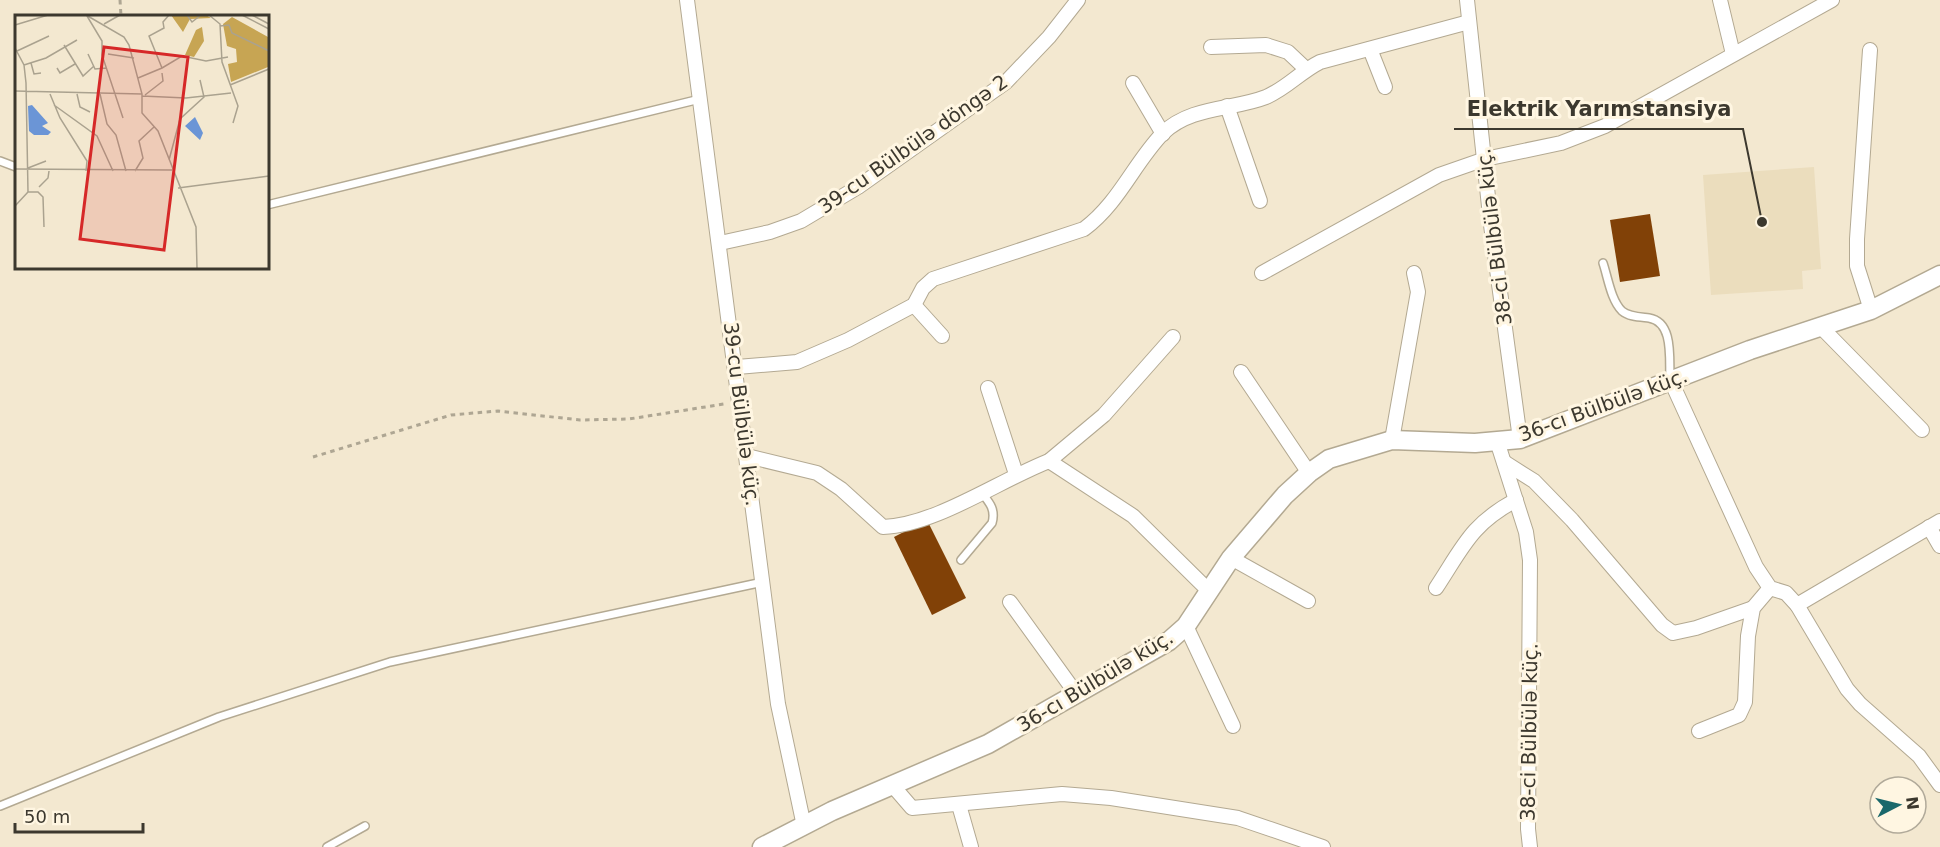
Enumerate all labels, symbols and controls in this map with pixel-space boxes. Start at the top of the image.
inset map [15,15,268,268]
street label: 39-cu Bülbülə döngə 2 [814,69,1012,219]
callout: Elektrik Yarımstansiya [1454,90,1743,129]
text: Elektrik Yarımstansiya [1467,97,1731,121]
street label: 38-ci Bülbülə küç. [1471,147,1517,327]
street label: 39-cu Bülbülə küç. [719,321,765,507]
street label: 36-cı Bülbülə küç. [1515,363,1691,447]
street label: 36-cı Bülbülə küç. [1012,625,1178,737]
street label: 38-ci Bülbülə küç. [1515,643,1543,821]
north arrow [1868,775,1928,835]
text: N [1902,795,1923,811]
scale bar [15,796,142,834]
text: 50 m [24,806,70,827]

